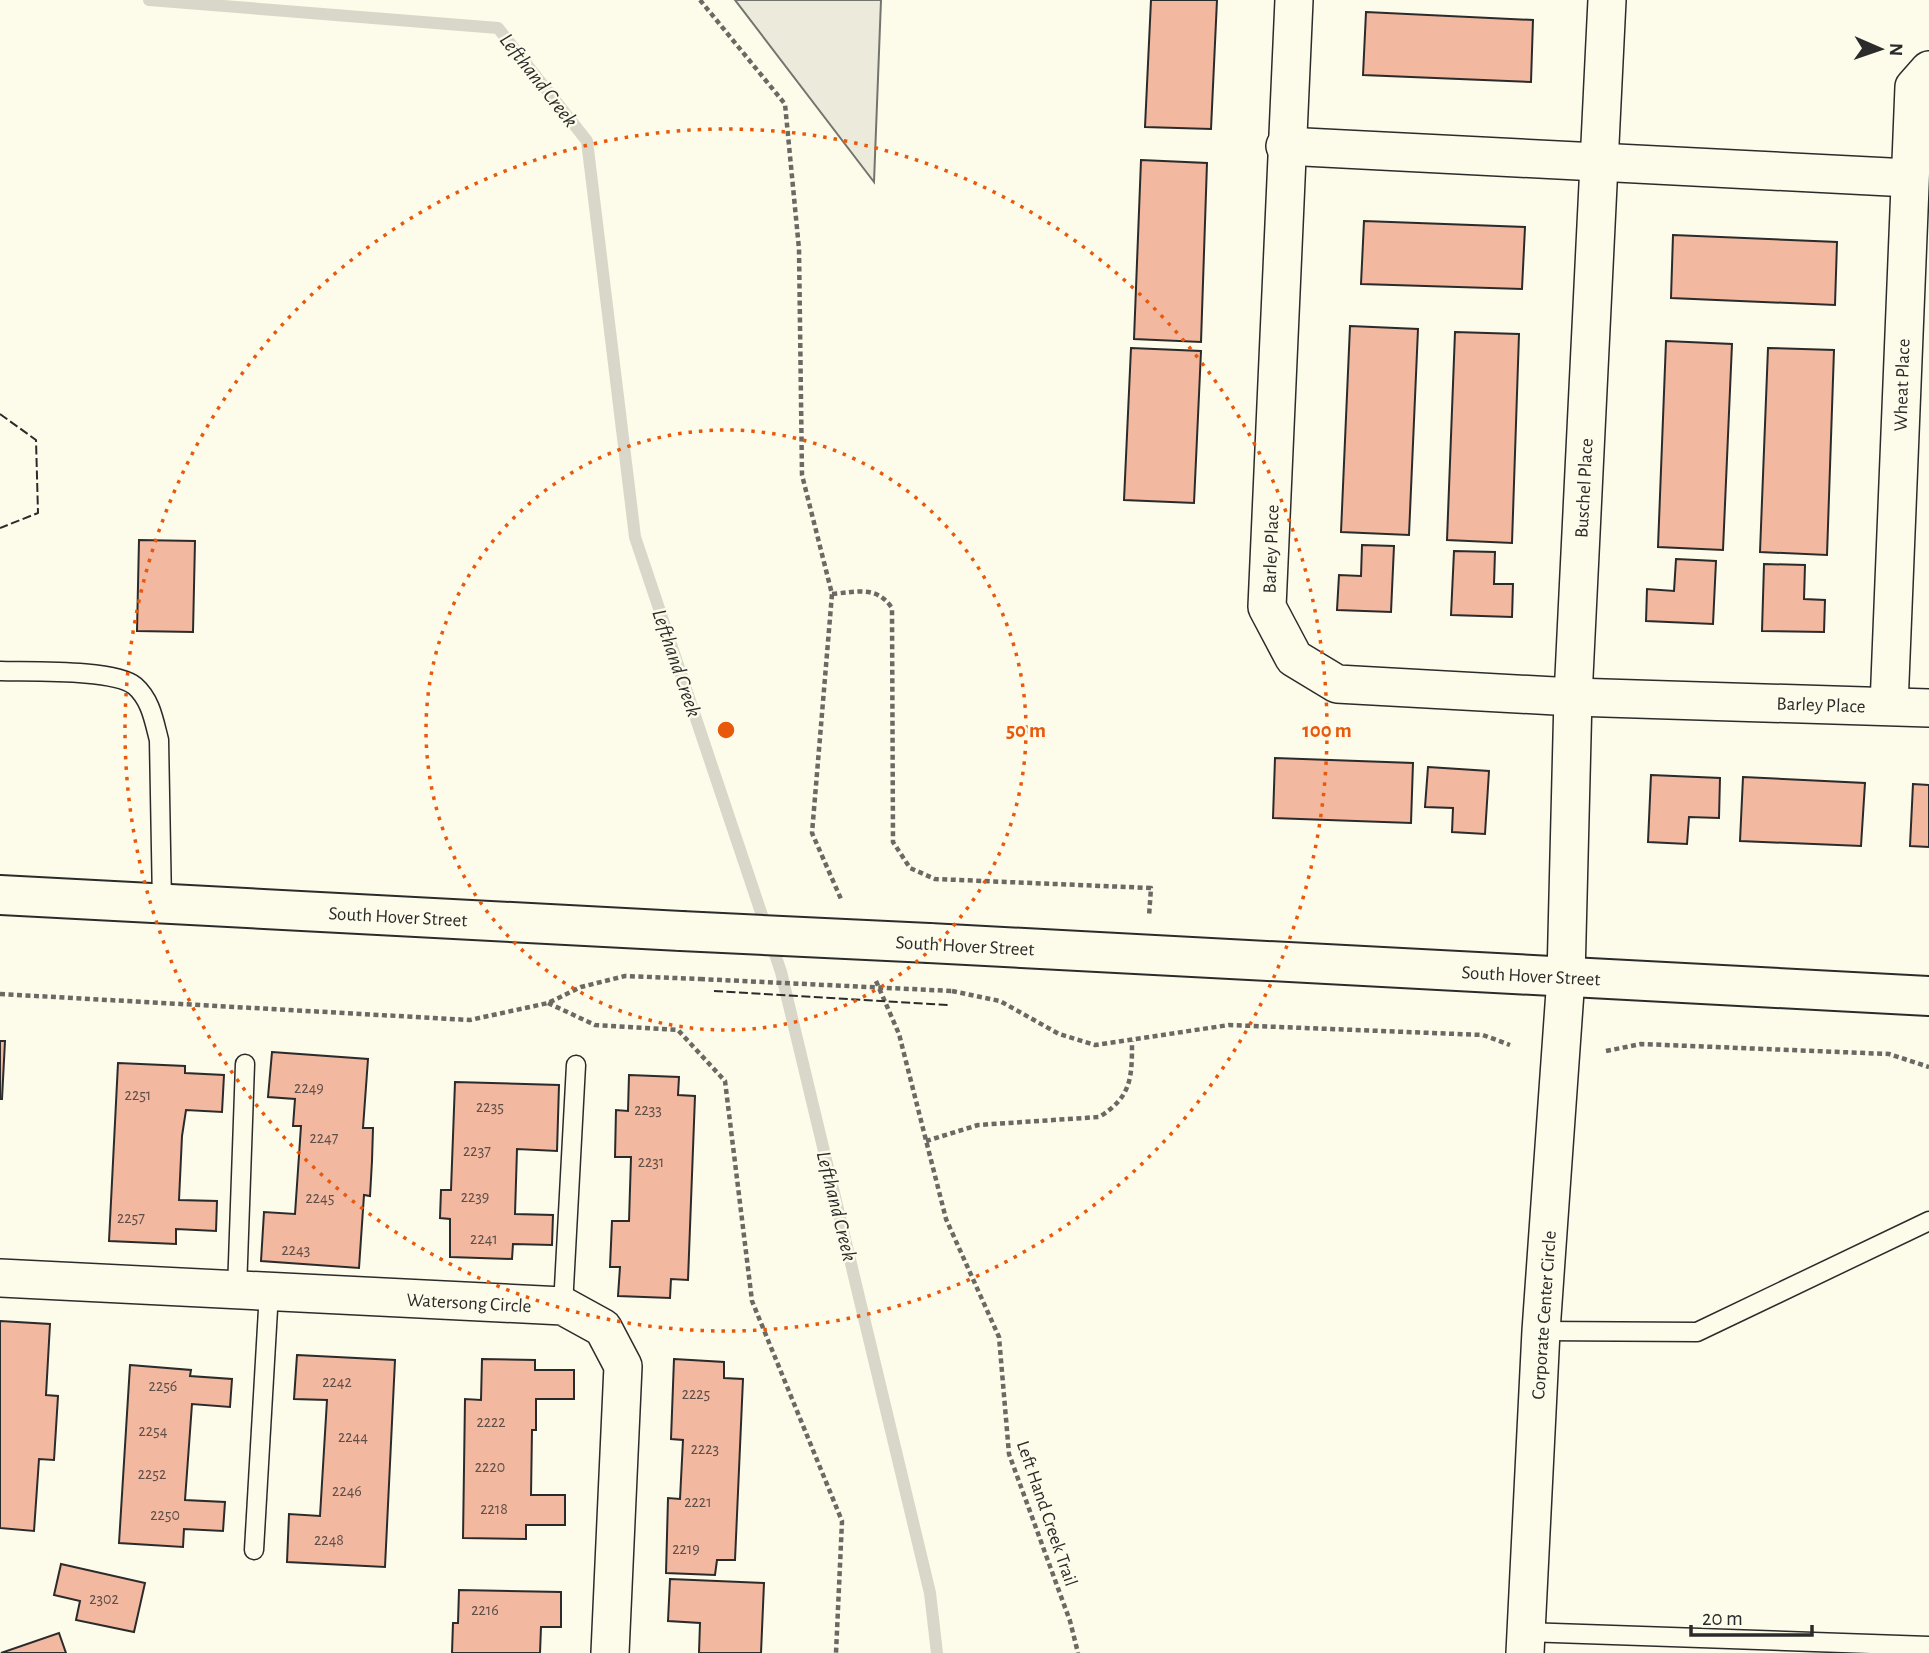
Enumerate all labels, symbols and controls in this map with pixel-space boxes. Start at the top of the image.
north arrow [1845,14,1915,84]
water label: Lefthand Creek [496,29,582,131]
text: N [1886,43,1905,56]
street label: Wheat Place [1891,338,1914,432]
street label: Buschel Place [1572,438,1597,539]
street label: Barley Place [1260,504,1283,594]
water label: Lefthand Creek [648,607,705,720]
street label: Barley Place [1776,694,1866,717]
centre of rings [714,718,738,742]
text: 50 m [1006,720,1046,741]
text: 100 m [1302,720,1352,741]
street label: South Hover Street [328,904,468,931]
street label: South Hover Street [895,933,1035,960]
street label: South Hover Street [1461,963,1601,990]
house number: 2249 [294,1080,324,1096]
house number: 2251 [125,1087,151,1103]
house number: 2235 [476,1099,504,1115]
house number: 2233 [634,1102,662,1118]
house number: 2247 [310,1130,339,1146]
house number: 2237 [463,1143,491,1159]
water label: Lefthand Creek [813,1149,860,1264]
house number: 2231 [638,1154,664,1170]
house number: 2239 [461,1189,489,1205]
house number: 2245 [306,1190,334,1206]
house number: 2257 [117,1210,145,1226]
street label: Corporate Center Circle [1529,1230,1560,1400]
house number: 2241 [470,1231,498,1247]
house number: 2243 [282,1242,310,1258]
street label: Watersong Circle [406,1291,532,1316]
house number: 2242 [322,1374,352,1390]
house number: 2256 [149,1378,177,1394]
house number: 2225 [682,1386,710,1402]
house number: 2222 [476,1414,506,1430]
house number: 2254 [139,1423,168,1439]
house number: 2244 [338,1429,368,1445]
street label: Left Hand Creek Trail [1013,1438,1080,1589]
house number: 2223 [691,1441,719,1457]
house number: 2220 [475,1459,505,1475]
house number: 2252 [138,1466,166,1482]
house number: 2246 [332,1483,362,1499]
house number: 2221 [684,1494,712,1510]
house number: 2218 [480,1501,508,1517]
house number: 2250 [150,1507,180,1523]
house number: 2248 [314,1532,344,1548]
house number: 2219 [672,1541,700,1557]
house number: 2302 [89,1591,119,1607]
scale bar [1691,1594,1812,1638]
house number: 2216 [471,1602,499,1618]
text: 20 m [1702,1608,1743,1629]

